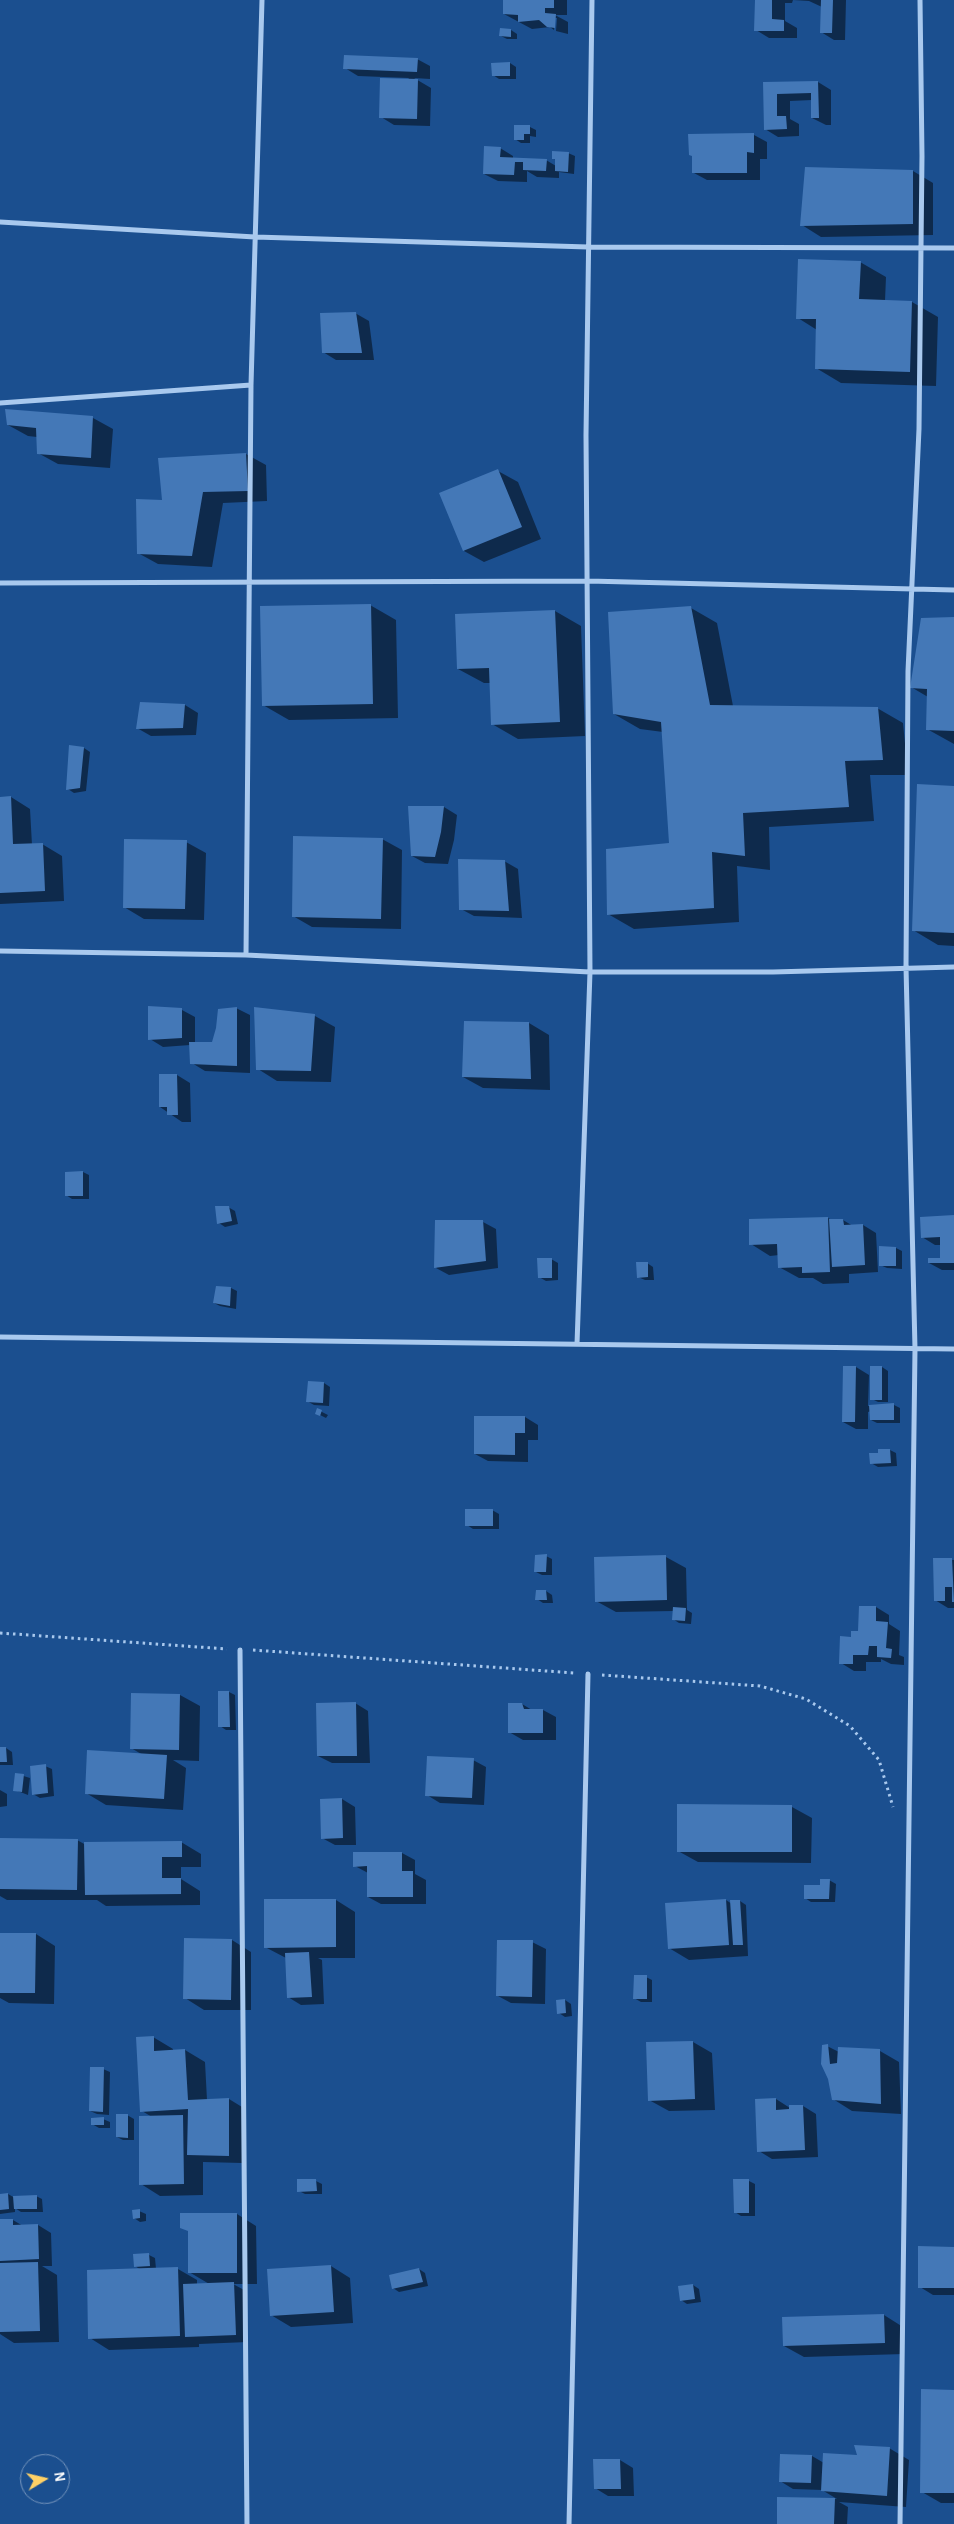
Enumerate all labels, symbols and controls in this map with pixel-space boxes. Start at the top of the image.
north arrow [20,2454,70,2504]
text: N [51,2471,67,2483]

